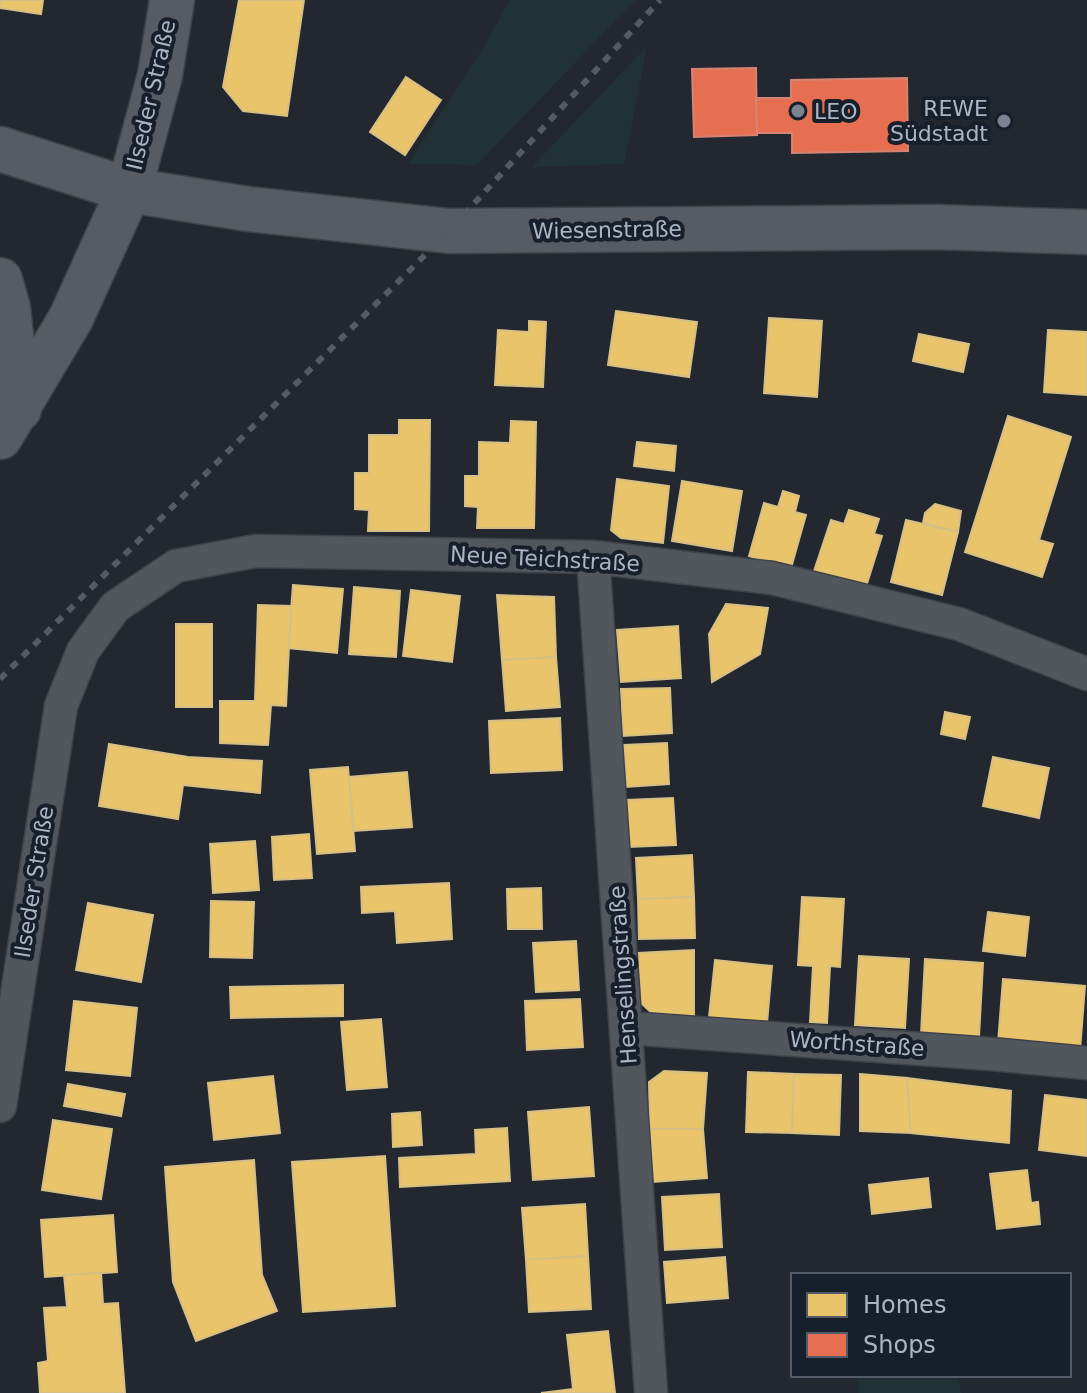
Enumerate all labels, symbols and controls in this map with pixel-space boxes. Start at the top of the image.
street label: Ilseder Straße [122,17,180,173]
place label: REWE Südstadt [890,96,988,146]
place label: LEO [814,99,857,124]
marker: LEO [789,102,807,120]
marker: REWE Südstadt [995,112,1013,130]
street label: Wiesenstraße [532,216,682,244]
street label: Neue Teichstraße [450,542,640,576]
street label: Ilseder Straße [10,804,58,960]
street label: Henselingstraße [604,885,642,1065]
street label: Worthstraße [789,1027,925,1061]
legend [791,1273,1071,1377]
text: Homes [863,1291,946,1319]
text: Shops [863,1331,936,1359]

